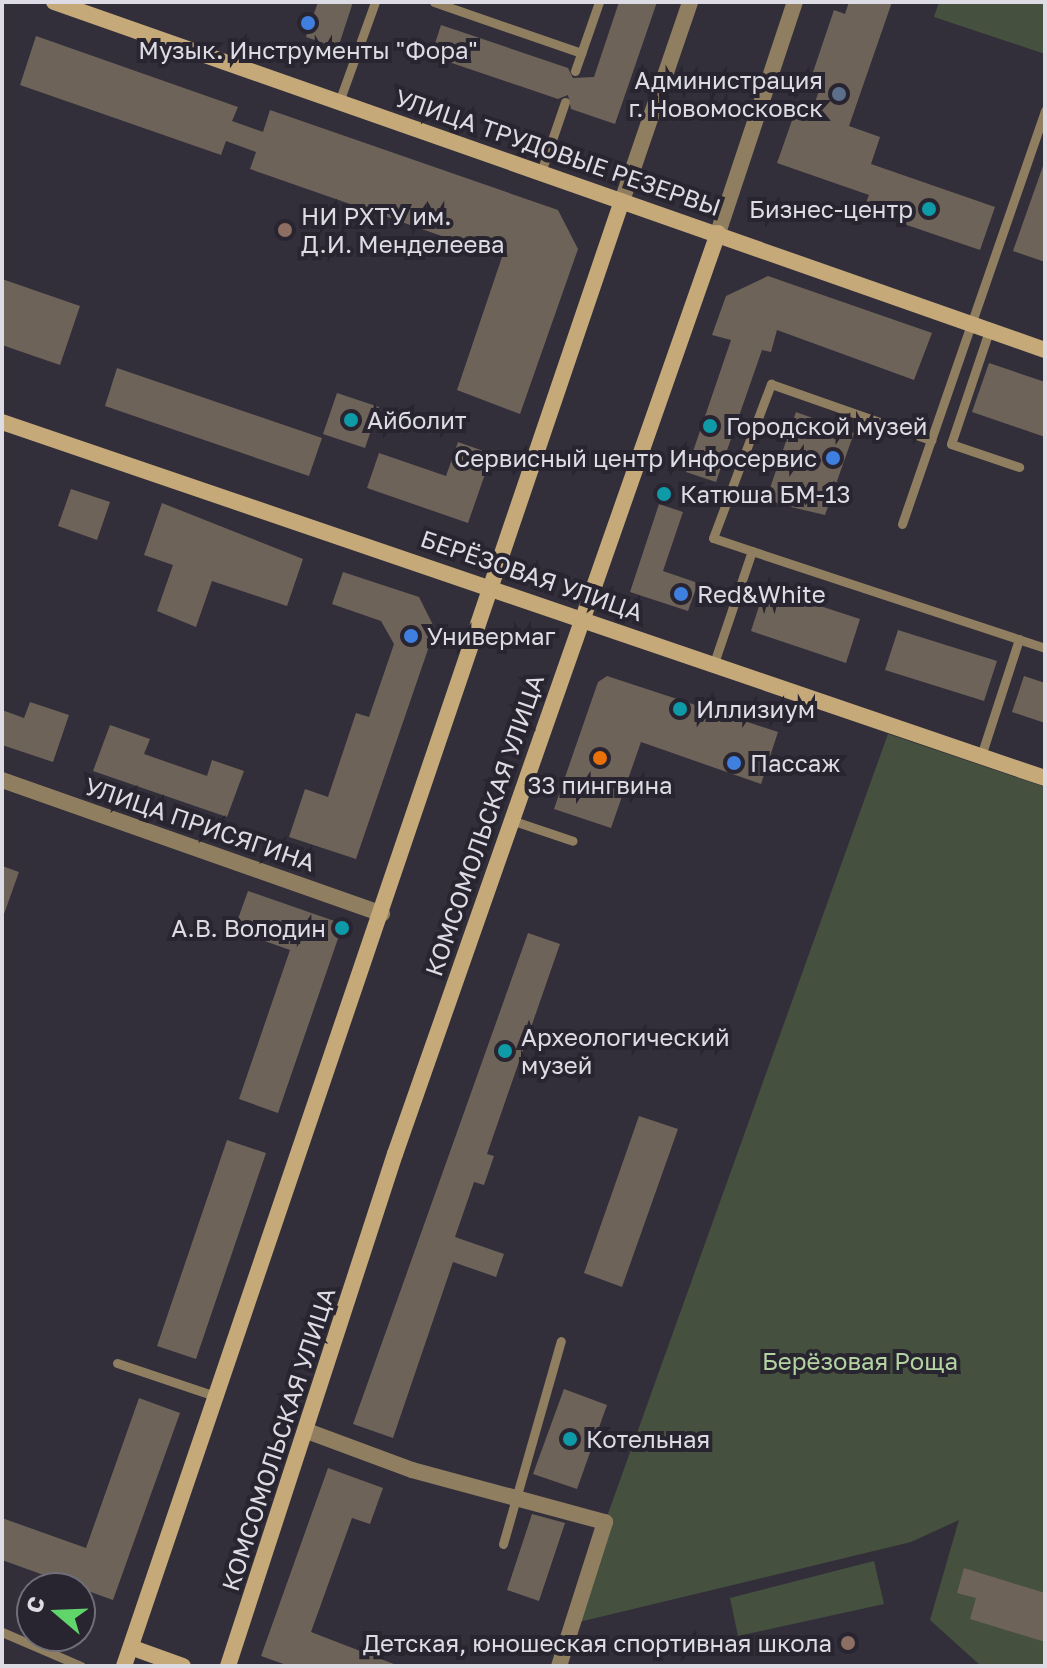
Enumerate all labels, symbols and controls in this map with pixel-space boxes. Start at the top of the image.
marker: Музык. Инструменты "Фора" [299,14,317,32]
place label: Музык. Инструменты "Фора" [138,36,478,64]
place label: Администрация г. Новомосковск [629,66,823,122]
street label: УЛИЦА ТРУДОВЫЕ РЕЗЕРВЫ [391,83,725,221]
marker: Администрация г. Новомосковск [830,85,848,103]
place label: Бизнес-центр [749,195,913,223]
marker: Бизнес-центр [920,200,938,218]
place label: НИ РХТУ им. Д.И. Менделеева [301,202,505,258]
marker: НИ РХТУ им. Д.И. Менделеева [276,221,294,239]
place label: Айболит [367,406,467,434]
marker: Айболит [342,411,360,429]
place label: Городской музей [726,412,927,440]
marker: Городской музей [701,417,719,435]
place label: Сервисный центр Инфосервис [454,444,817,472]
marker: Сервисный центр Инфосервис [824,449,842,467]
place label: Катюша БМ-13 [680,480,851,508]
marker: Катюша БМ-13 [655,485,673,503]
street label: БЕРЁЗОВАЯ УЛИЦА [417,523,647,627]
place label: Red&White [697,580,826,608]
marker: Red&White [672,585,690,603]
place label: Универмаг [427,622,556,650]
marker: Универмаг [402,627,420,645]
street label: КОМСОМОЛЬСКАЯ УЛИЦА [419,670,549,980]
place label: Иллизиум [696,695,815,723]
marker: Иллизиум [671,700,689,718]
marker: 33 пингвина [591,749,609,767]
place label: Пассаж [750,749,840,777]
marker: Пассаж [725,754,743,772]
street label: УЛИЦА ПРИСЯГИНА [81,771,319,877]
place label: 33 пингвина [527,771,673,799]
place label: А.В. Володин [171,914,326,942]
marker: А.В. Володин [333,919,351,937]
place label: Археологический музей [521,1023,730,1079]
marker: Археологический музей [496,1042,514,1060]
street label: КОМСОМОЛЬСКАЯ УЛИЦА [215,1284,341,1594]
park label: Берёзовая Роща [762,1347,958,1375]
place label: Котельная [586,1425,710,1453]
marker: Котельная [561,1430,579,1448]
north arrow [16,1572,96,1652]
text: С [19,1593,50,1616]
place label: Детская, юношеская спортивная школа [363,1629,832,1657]
marker: Детская, юношеская спортивная школа [839,1634,857,1652]

